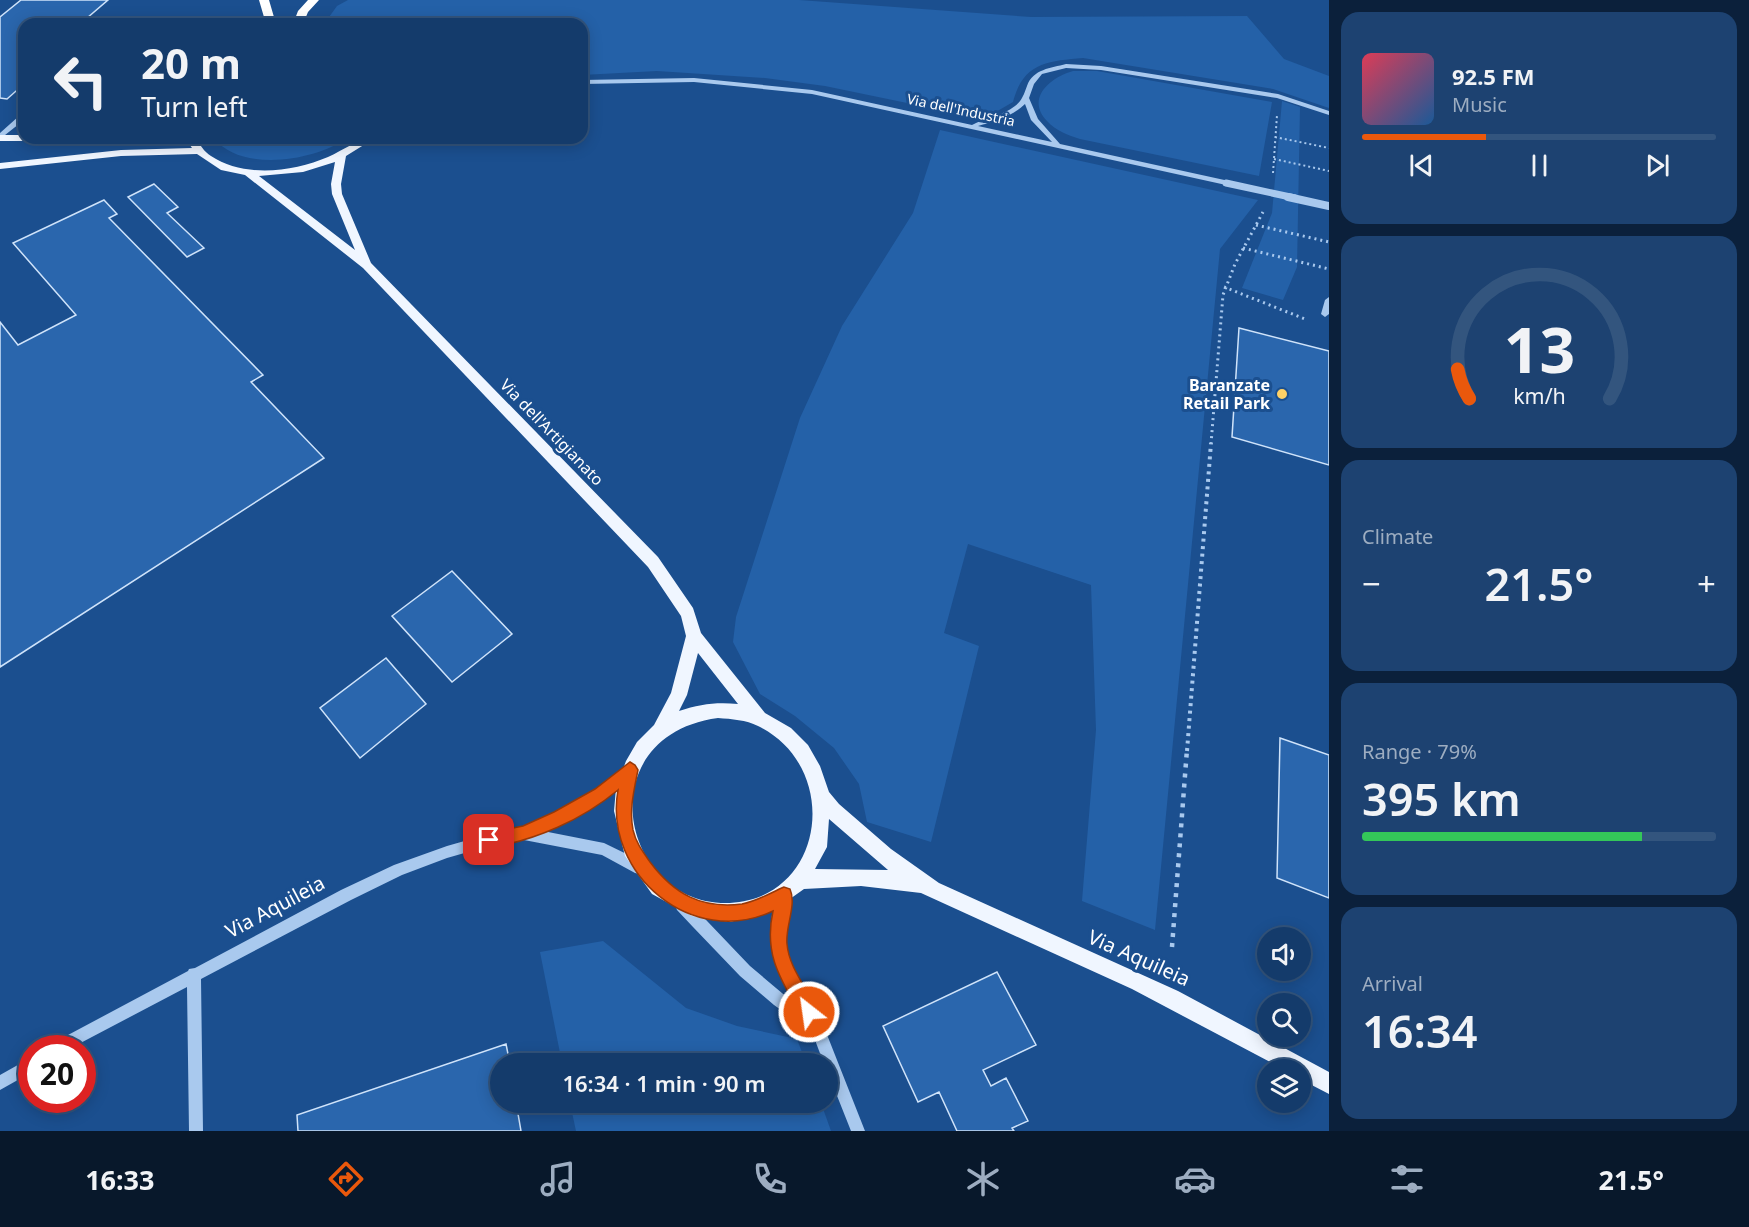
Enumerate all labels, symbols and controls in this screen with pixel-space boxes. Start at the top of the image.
text: 20 m [141,34,241,91]
icon: left [42,42,120,120]
text: 92.5 FM [1452,61,1534,91]
text: Turn left [141,88,247,125]
street label: Via dell'Industria [905,89,1017,130]
text: Music [1452,91,1507,118]
icon: previous [1405,149,1438,182]
icon: pause [1523,149,1556,182]
icon: next [1641,149,1674,182]
text: 13 [1503,306,1575,391]
street label: Via dell'Artigianato [495,374,609,490]
place label: Baranzate Retail Park [1183,374,1270,414]
text: km/h [1513,381,1565,410]
marker: Baranzate Retail Park [1275,387,1289,401]
text: Climate [1362,523,1433,550]
text: 21.5° [1485,553,1593,614]
text: − [1362,561,1381,606]
text: + [1697,561,1716,606]
text: Range · 79% [1362,738,1477,765]
text: 395 km [1362,768,1521,829]
pin [463,814,514,865]
icon: arrive [472,823,505,856]
street label: Via Aquileia [220,869,329,944]
street label: Via Aquileia [1084,923,1194,992]
map controls [1257,927,1311,1113]
button: sound [1257,927,1311,981]
text: Arrival [1362,970,1423,997]
position arrow [777,980,841,1044]
button: search [1257,993,1311,1047]
text: 16:34 [1362,1000,1477,1061]
speed limit sign: 20 [18,1035,96,1113]
button: layers [1257,1059,1311,1113]
text: 16:34 · 1 min · 90 m [562,1068,766,1098]
icon: directions [325,1158,367,1200]
icon: music [537,1158,579,1200]
icon: phone [749,1158,791,1200]
icon: climate [962,1158,1004,1200]
icon: car [1174,1158,1216,1200]
icon: filters [1386,1158,1428,1200]
text: 16:33 [85,1161,155,1198]
text: 21.5° [1598,1161,1664,1198]

